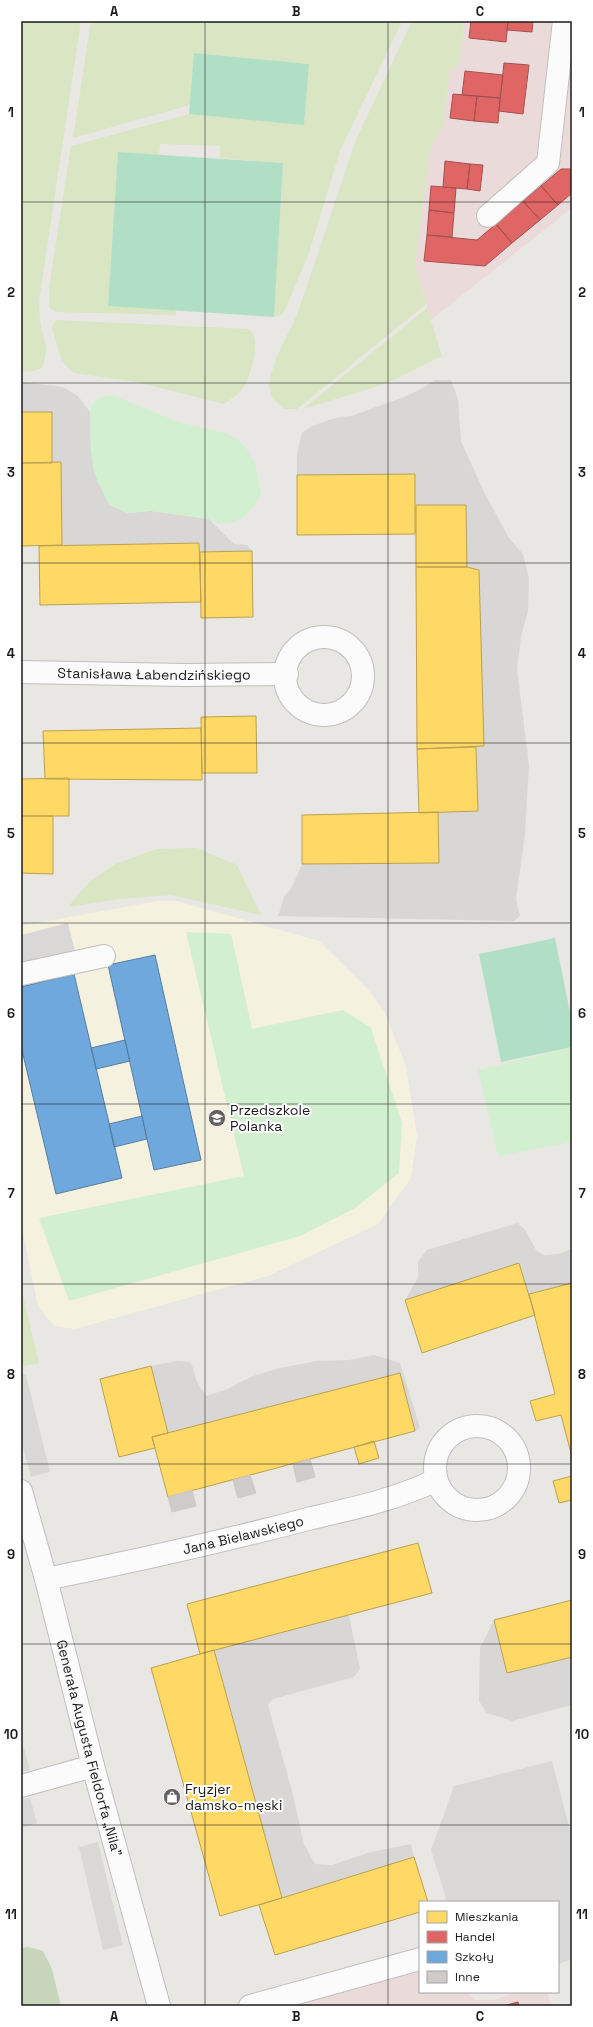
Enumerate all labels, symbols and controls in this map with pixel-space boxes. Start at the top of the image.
text: A [110,3,119,20]
text: B [292,3,301,20]
text: C [476,3,484,20]
text: 1 [8,104,14,121]
text: 1 [579,104,585,121]
text: 2 [7,284,15,301]
text: 2 [578,284,586,301]
text: 3 [7,464,15,481]
text: 3 [578,464,586,481]
text: 4 [7,645,15,662]
text: 4 [578,645,586,662]
street label: Stanisława Łabendzińskiego [57,664,251,684]
text: 5 [7,825,15,842]
text: 5 [578,825,586,842]
text: 6 [7,1005,15,1022]
text: 6 [578,1005,586,1022]
place label: Przedszkole Polanka [230,1101,310,1135]
school or university icon: Przedszkole Polanka [207,1108,227,1128]
text: 7 [7,1185,15,1202]
text: 7 [578,1185,586,1202]
text: 8 [7,1366,15,1383]
text: 8 [578,1366,586,1383]
street label: Jana Bielawskiego [181,1512,306,1558]
text: 9 [7,1546,15,1563]
text: 9 [578,1546,586,1563]
street label: Generała Augusta Fieldorfa „Nila” [53,1638,126,1858]
text: 10 [4,1726,18,1743]
text: 10 [575,1726,589,1743]
place label: Fryzjer damsko-męski [185,1780,282,1814]
shop icon: Fryzjer damsko-męski [162,1787,182,1807]
legend [419,1901,559,1993]
text: 11 [5,1906,17,1923]
text: 11 [576,1906,588,1923]
text: Mieszkania [455,1909,519,1925]
text: Handel [455,1929,495,1945]
text: Szkoły [455,1949,494,1965]
text: Inne [455,1969,480,1985]
text: A [110,2008,119,2025]
text: B [292,2008,301,2025]
text: C [476,2008,484,2025]

